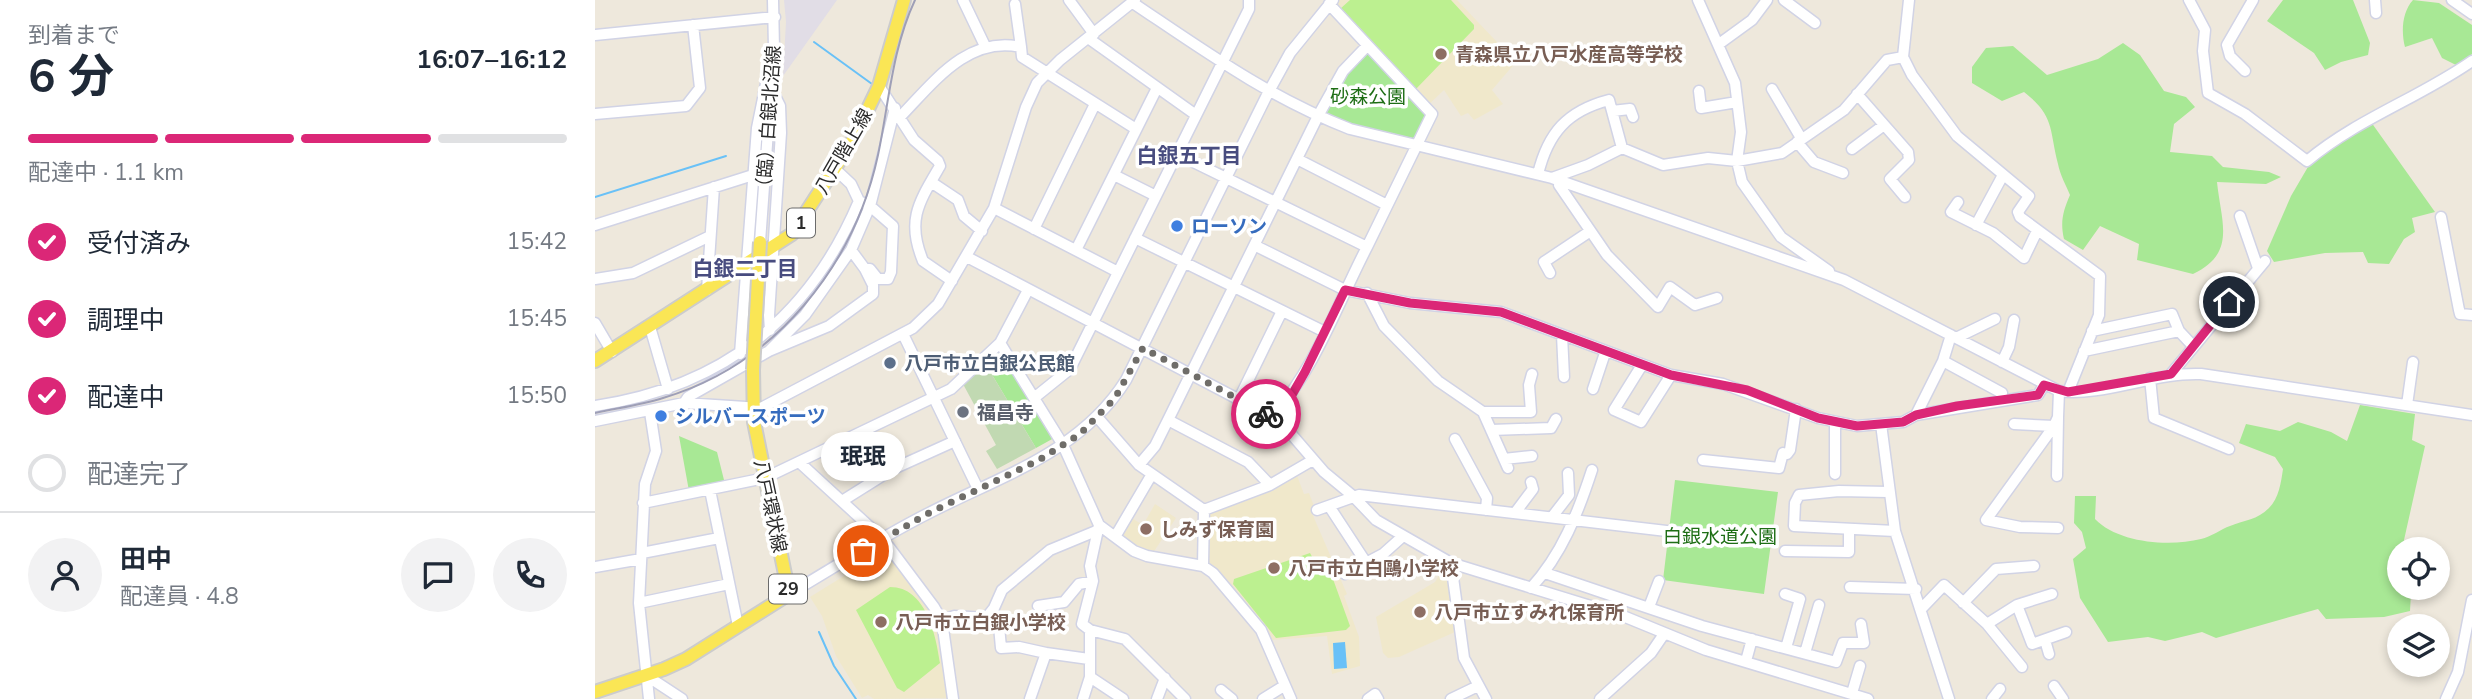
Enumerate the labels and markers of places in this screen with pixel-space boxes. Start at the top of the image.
place label: 青森県立八戸水産高等学校 [1455,42,1683,68]
marker: 青森県立八戸水産高等学校 [1433,46,1449,62]
place label: ローソン [1191,214,1267,240]
marker: ローソン [1169,218,1185,234]
pin [2199,272,2259,332]
place label: 八戸市立白銀公民館 [904,351,1075,377]
marker: 八戸市立白銀公民館 [882,355,898,371]
place label: 福昌寺 [977,400,1034,426]
place label: シルバースポーツ [675,404,826,430]
marker: 福昌寺 [955,404,971,420]
marker: シルバースポーツ [653,408,669,424]
callout: 珉珉 [821,432,905,481]
place label: しみず保育園 [1160,517,1274,543]
pin [833,521,893,581]
marker: しみず保育園 [1138,521,1154,537]
place label: 八戸市立白鷗小学校 [1288,556,1459,582]
marker: 八戸市立白鷗小学校 [1266,560,1282,576]
place label: 八戸市立すみれ保育所 [1434,600,1624,626]
marker: 八戸市立すみれ保育所 [1412,604,1428,620]
place label: 八戸市立白銀小学校 [895,610,1066,636]
marker: 八戸市立白銀小学校 [873,614,889,630]

